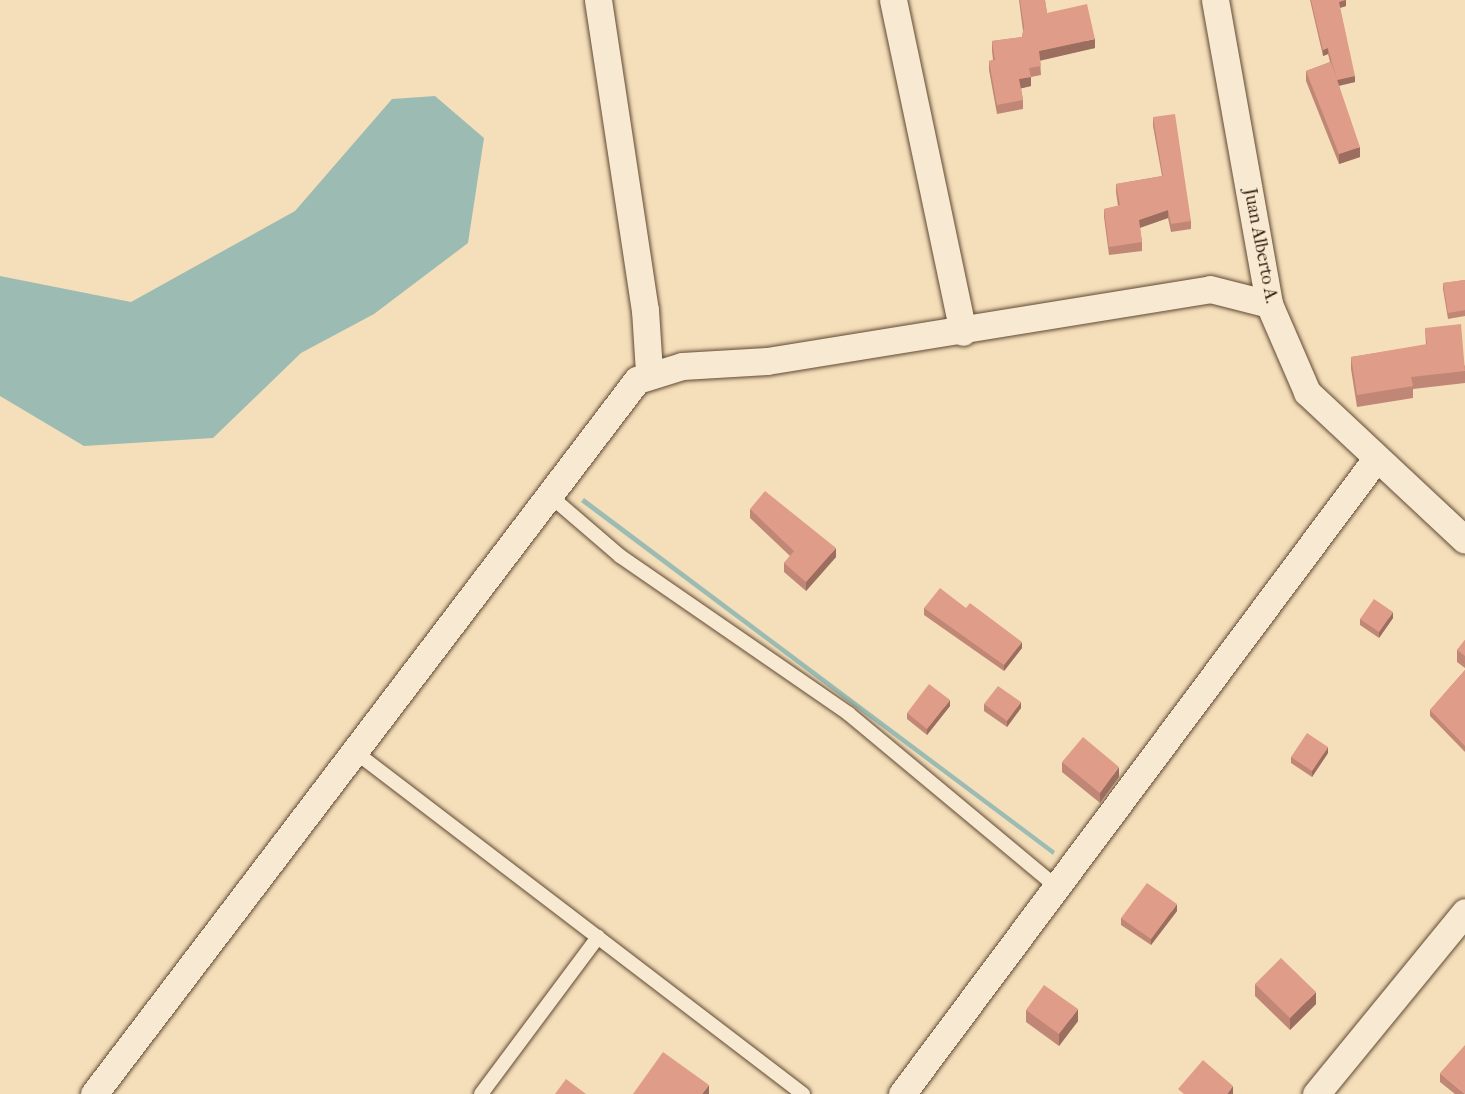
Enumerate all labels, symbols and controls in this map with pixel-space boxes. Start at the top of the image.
street label: Juan Alberto A. [1238,187,1282,305]

